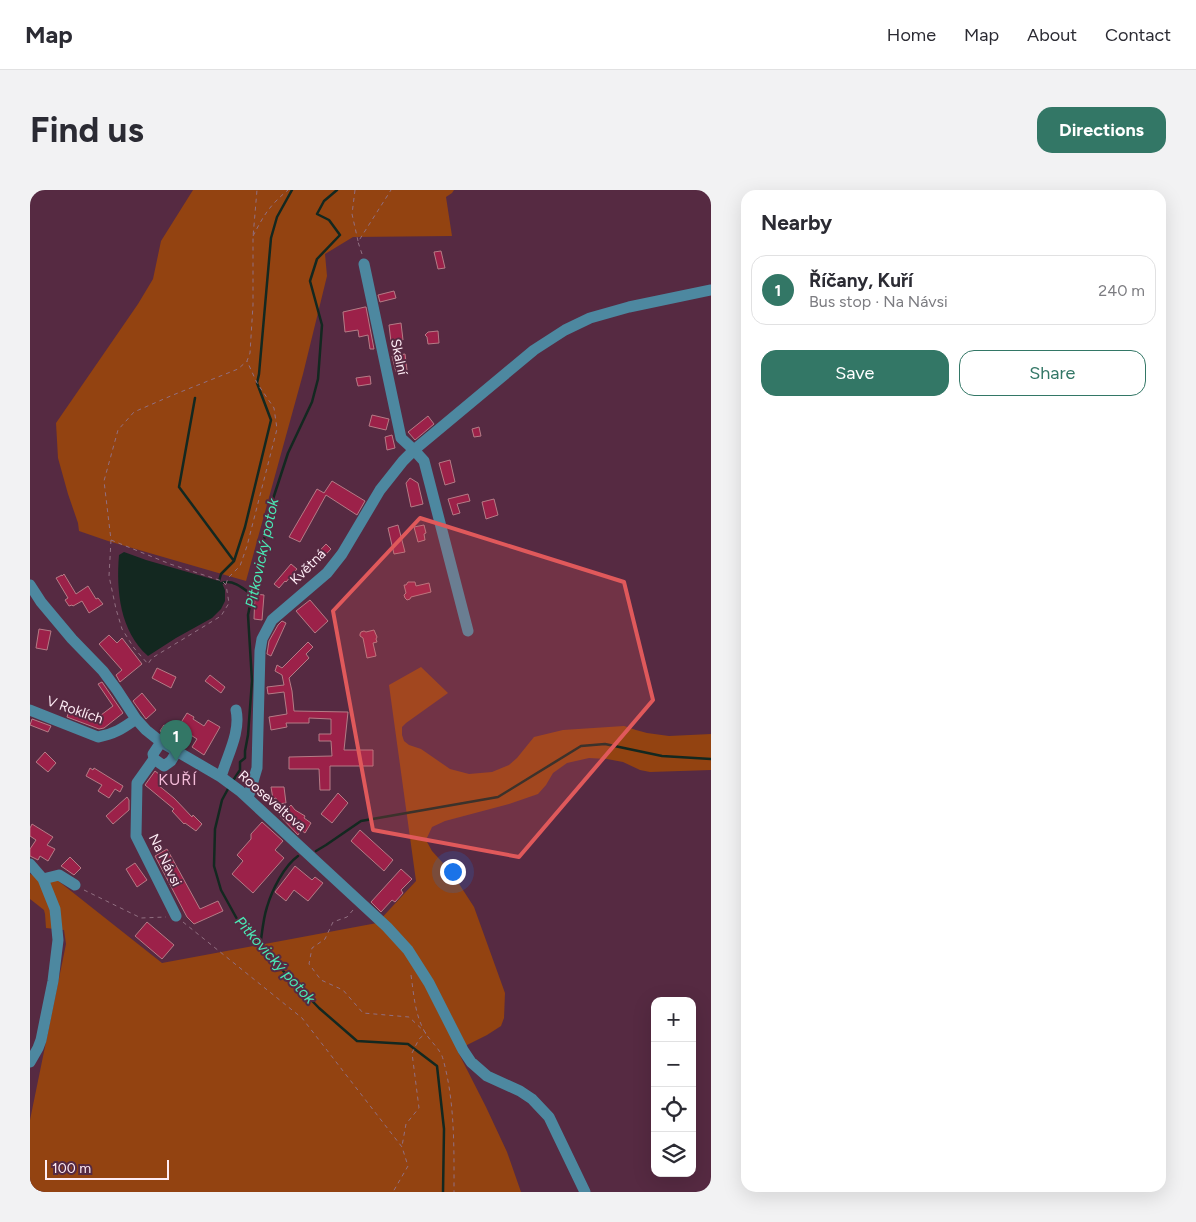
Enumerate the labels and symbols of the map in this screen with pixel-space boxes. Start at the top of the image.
street label: Skalní [387,337,411,377]
water label: Pitkovický potok [242,496,283,609]
street label: Květná [287,546,329,588]
street label: V Roklích [45,692,106,728]
pin: 1 [160,720,192,761]
street label: Rooseveltova [235,767,309,835]
district label: KUŘÍ [158,770,198,789]
street label: Na Návsi [145,831,185,889]
your location [440,859,466,885]
water label: Pitkovický potok [231,913,319,1008]
scale bar [45,1157,169,1180]

